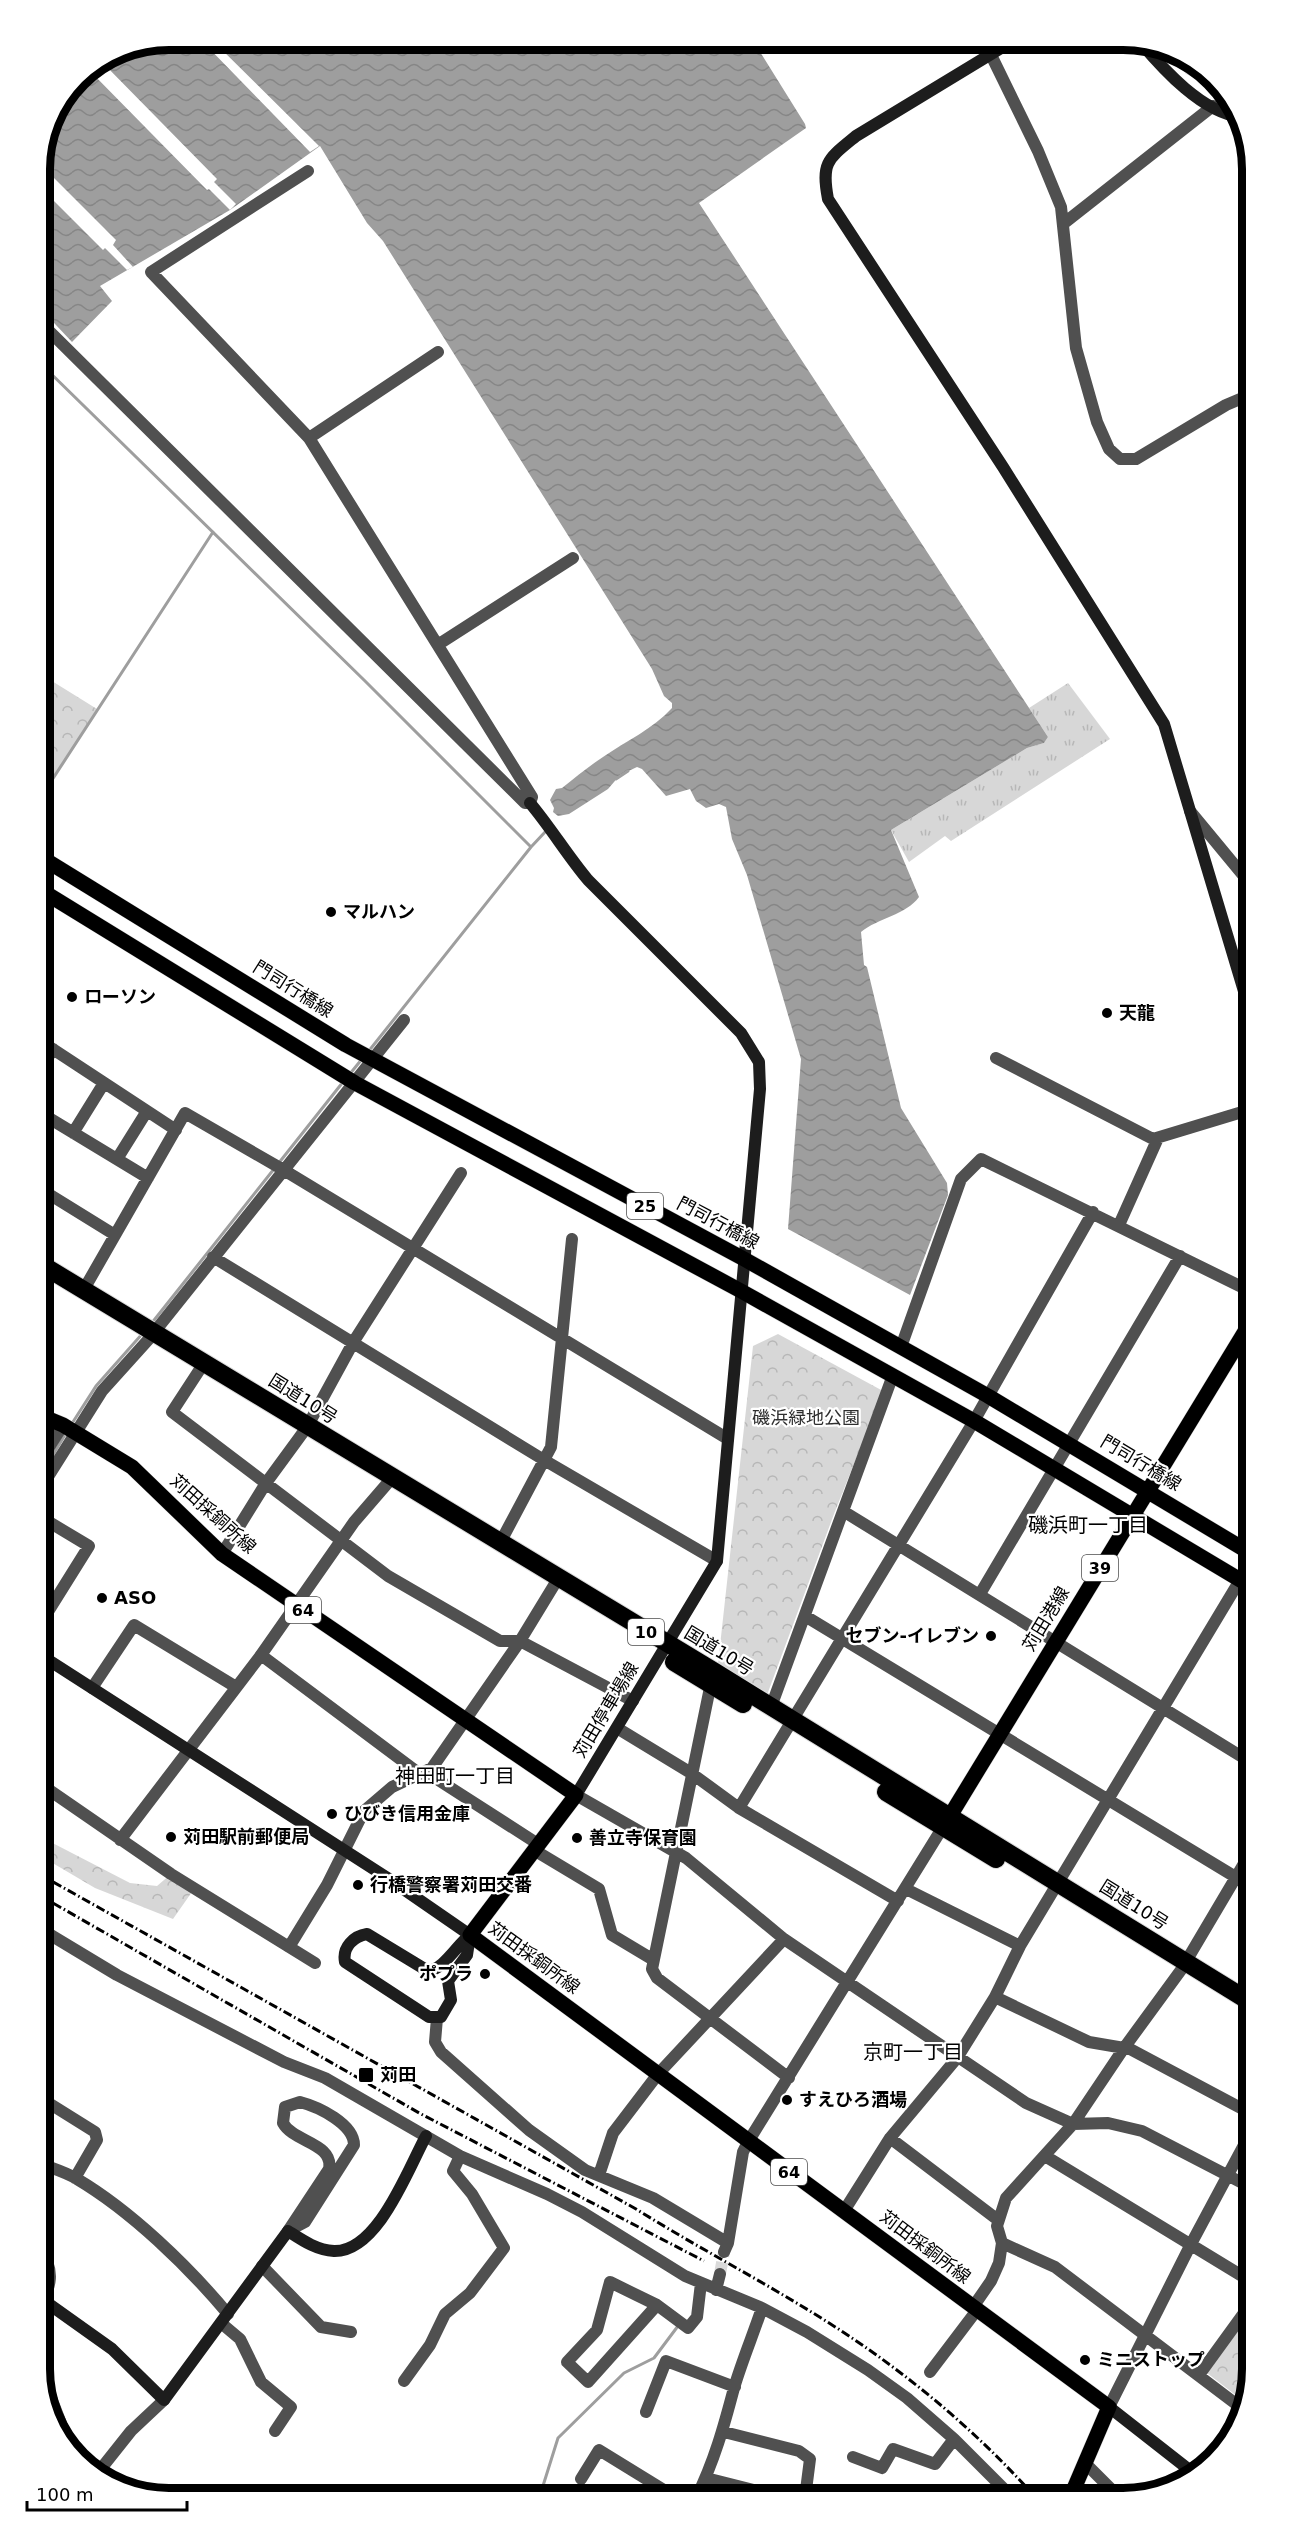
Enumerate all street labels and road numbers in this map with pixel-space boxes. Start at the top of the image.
street label: 門司行橋線 [250,956,337,1021]
street label: 門司行橋線 [674,1192,763,1253]
road number: 25 [627,1193,663,1219]
street label: 国道10号 [265,1369,341,1428]
street label: 門司行橋線 [1097,1430,1185,1495]
street label: 苅田採銅所線 [166,1470,260,1558]
road number: 39 [1082,1555,1118,1581]
street label: 苅田港線 [1018,1582,1073,1655]
road number: 64 [285,1597,321,1623]
road number: 10 [628,1619,664,1645]
street label: 国道10号 [681,1622,758,1679]
street label: 苅田停車場線 [569,1658,642,1761]
street label: 国道10号 [1096,1875,1172,1934]
street label: 苅田採銅所線 [484,1917,584,1998]
road number: 64 [771,2159,807,2185]
street label: 苅田採銅所線 [876,2206,975,2287]

